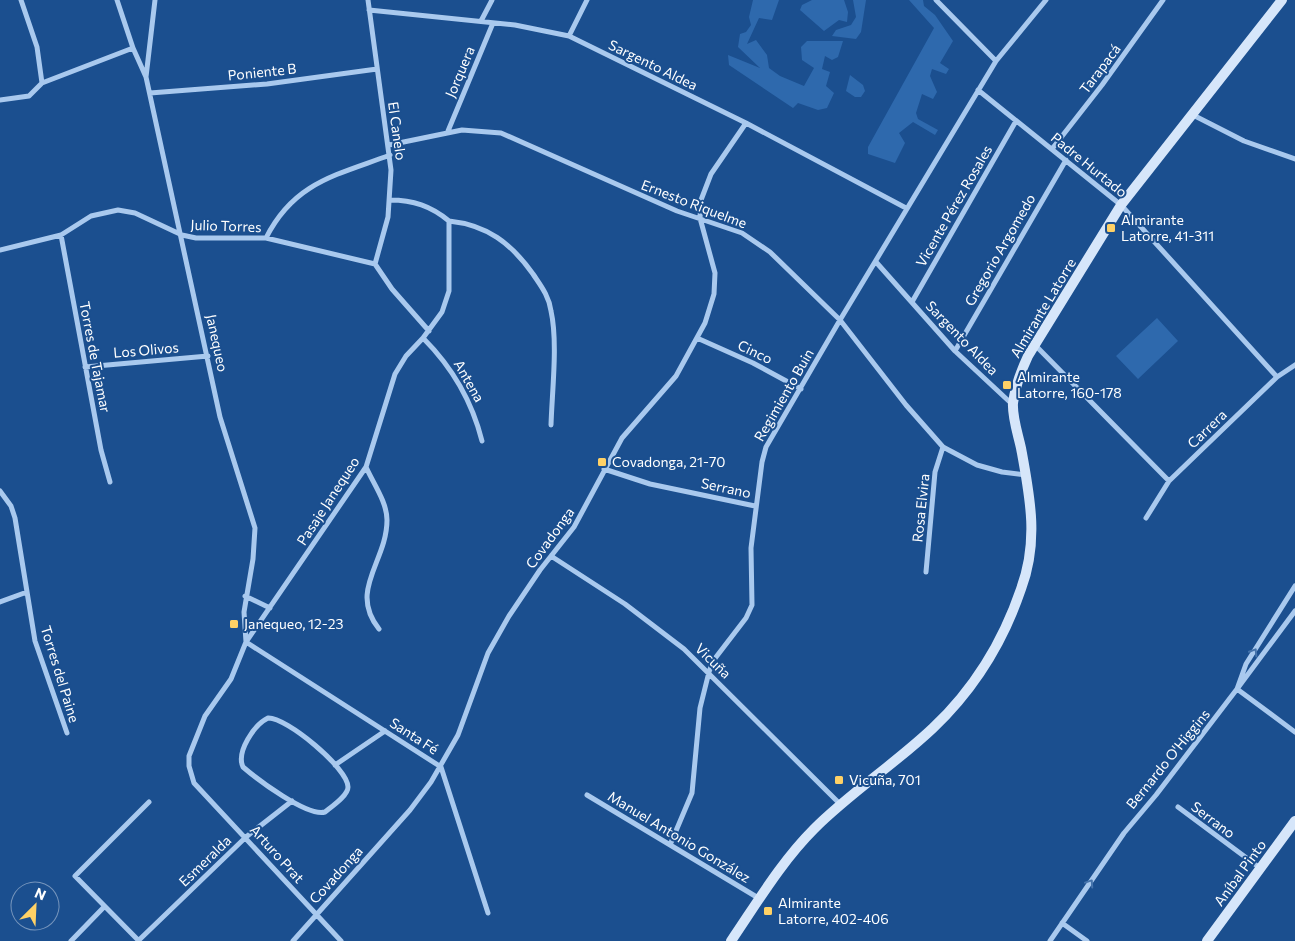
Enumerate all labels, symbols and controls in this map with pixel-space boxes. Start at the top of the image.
street label: Sargento Aldea [606,36,700,93]
street label: Tarapacá [1075,41,1124,97]
street label: Jorquera [441,44,478,100]
street label: Poniente B [227,59,297,84]
street label: El Canelo [385,101,410,161]
street label: Padre Hurtado [1048,129,1131,200]
street label: Vicente Pérez Rosales [912,142,995,270]
street label: Ernesto Riquelme [639,176,749,232]
street label: Gregorio Argomedo [961,191,1038,309]
place label: Almirante Latorre, 41-311 [1121,211,1214,244]
street label: Julio Torres [190,216,262,235]
marker: Almirante Latorre, 41-311 [1105,222,1117,234]
street label: Almirante Latorre [1006,255,1079,361]
street label: Sargento Aldea [923,297,1002,378]
street label: Torres de Tajamar [76,300,115,414]
street label: Janequeo [203,312,232,373]
street label: Cinco [735,336,775,367]
street label: Los Olivos [113,338,179,361]
street label: Regimiento Buin [750,346,817,444]
street label: Antena [451,357,488,405]
place label: Almirante Latorre, 160-178 [1017,368,1122,401]
marker: Almirante Latorre, 160-178 [1001,379,1013,391]
street label: Carrera [1183,406,1230,451]
street label: Pasaje Janequeo [293,453,362,548]
place label: Covadonga, 21-70 [612,453,725,470]
marker: Covadonga, 21-70 [596,456,608,468]
street label: Rosa Elvira [908,473,933,543]
street label: Serrano [700,474,753,501]
street label: Covadonga [522,504,577,572]
place label: Janequeo, 12-23 [244,615,344,632]
marker: Janequeo, 12-23 [228,618,240,630]
street label: Torres del Paine [38,623,83,724]
street label: Vicuña [692,639,735,682]
one-way arrow [1247,648,1257,657]
street label: Bernardo O'Higgins [1122,705,1213,812]
street label: Santa Fé [387,714,442,758]
place label: Vicuña, 701 [849,771,921,788]
marker: Vicuña, 701 [833,774,845,786]
street label: Manuel Antonio González [605,787,754,886]
street label: Serrano [1188,798,1239,842]
street label: Arturo Prat [247,821,308,886]
street label: Esmeralda [175,832,234,890]
street label: Aníbal Pinto [1210,836,1269,909]
street label: Covadonga [305,842,366,907]
one-way arrow [1084,879,1093,889]
north arrow [10,881,60,931]
text: N [32,884,49,904]
place label: Almirante Latorre, 402-406 [778,894,889,927]
marker: Almirante Latorre, 402-406 [762,905,774,917]

